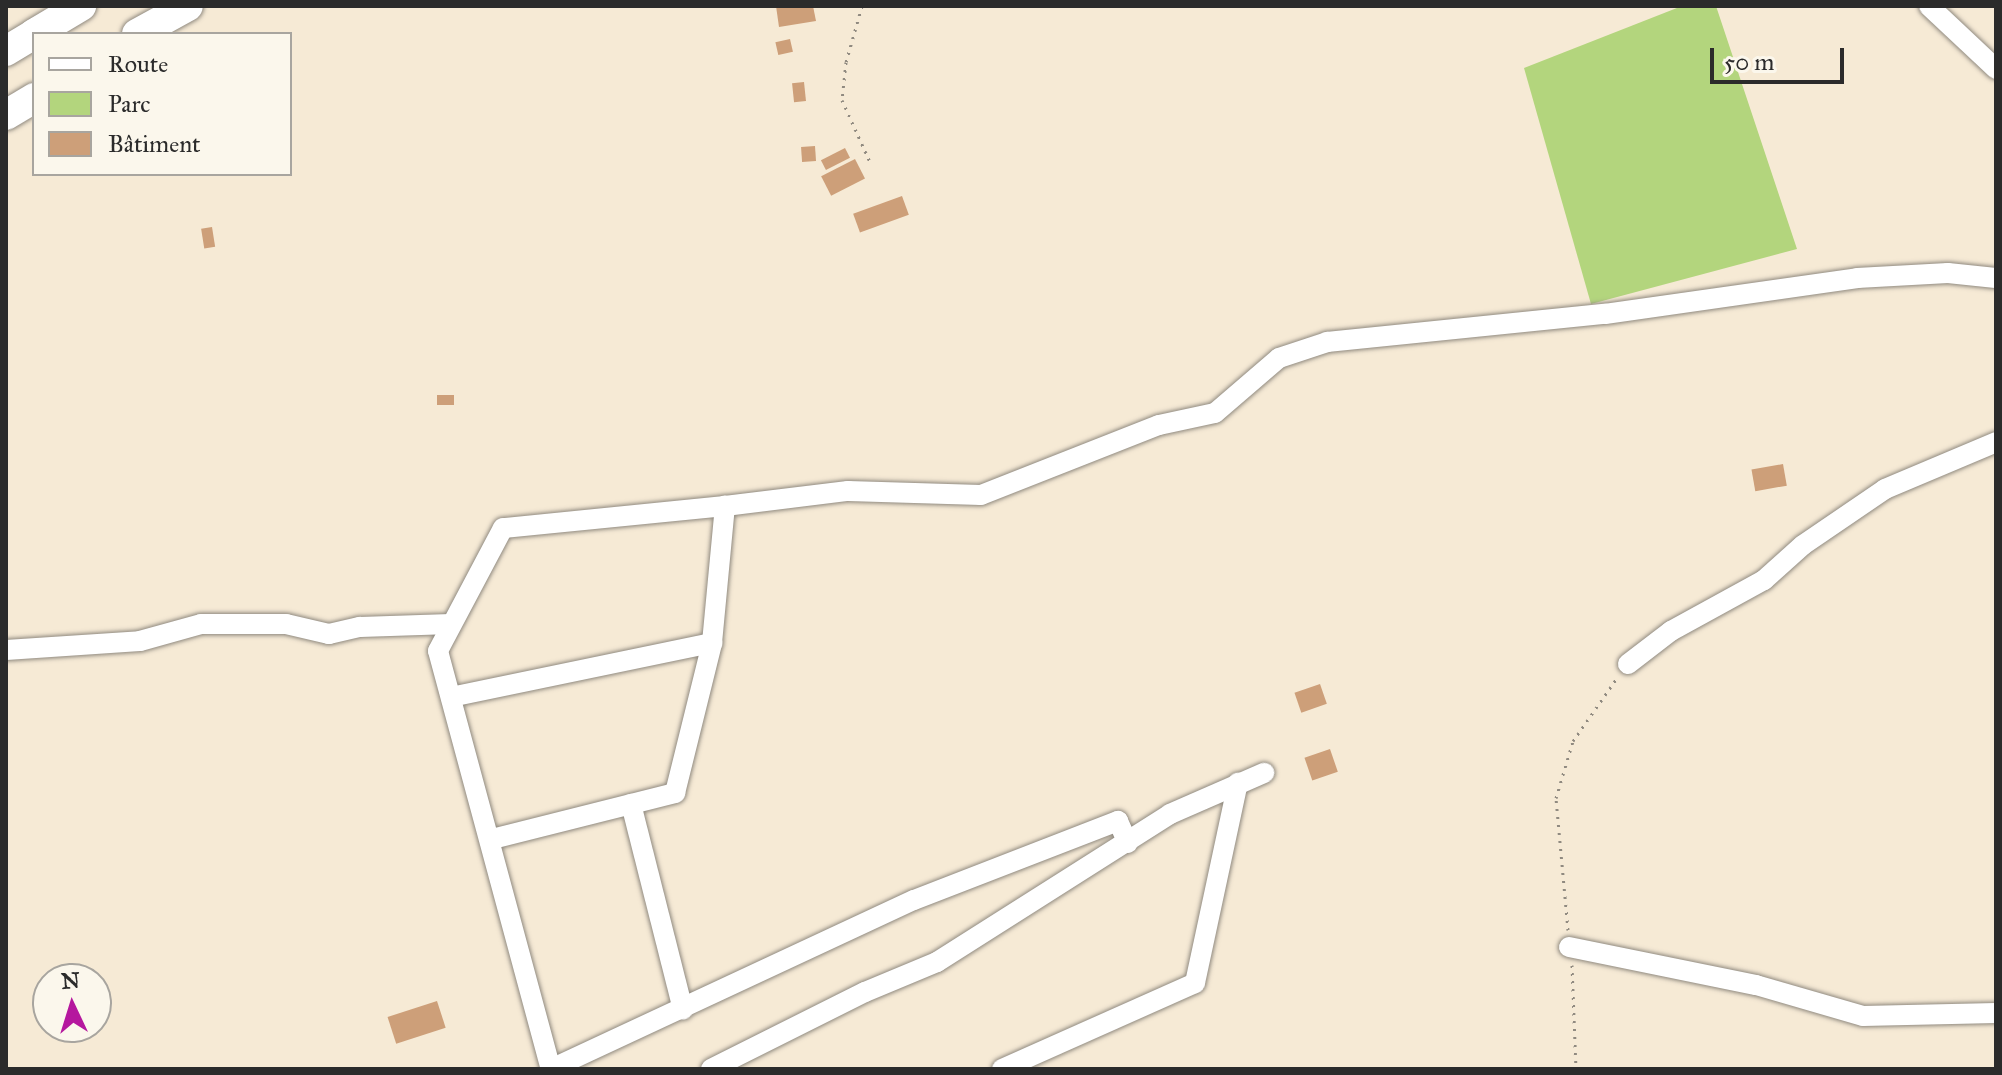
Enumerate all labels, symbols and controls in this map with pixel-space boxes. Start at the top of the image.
legend [32,32,292,176]
scale bar [1714,32,1848,82]
text: 50 m [1724,47,1774,77]
text: Route [108,49,168,79]
text: Parc [108,89,150,119]
text: Bâtiment [108,129,201,159]
north arrow [32,963,112,1043]
text: N [60,966,81,995]

